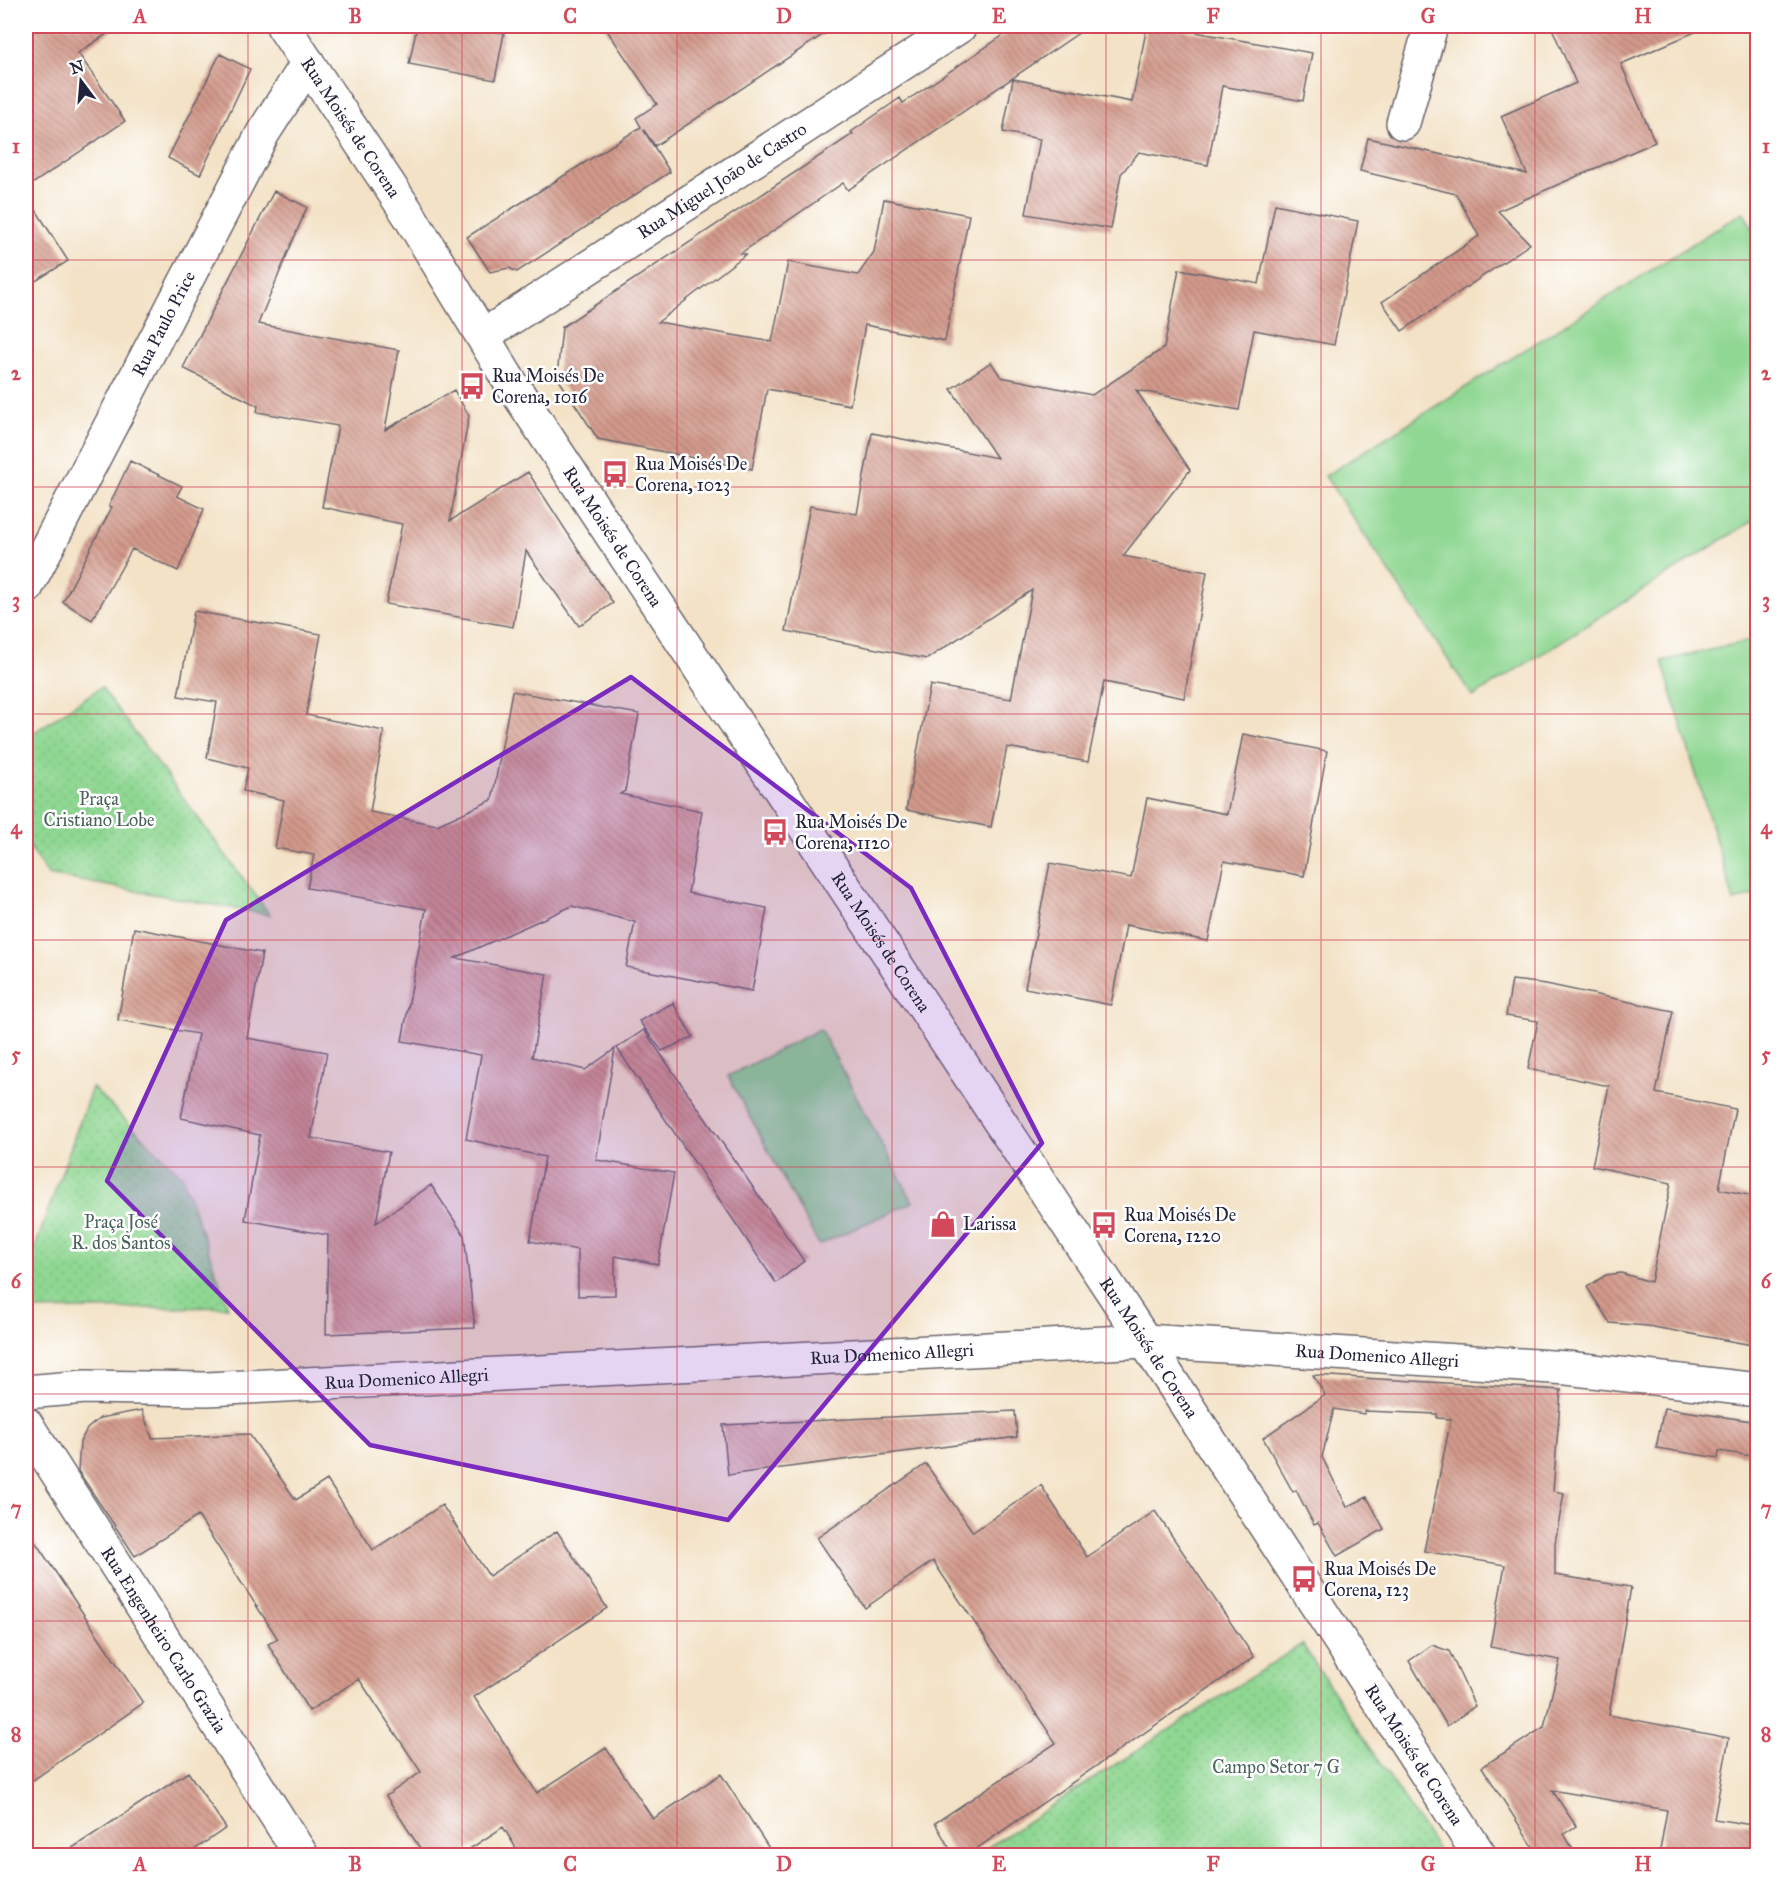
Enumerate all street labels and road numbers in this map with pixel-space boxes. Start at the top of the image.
street label: Rua Moisés de Corena [296,53,406,202]
street label: Rua Miguel João de Castro [633,118,811,244]
street label: Rua Paulo Price [127,267,200,380]
street label: Rua Moisés de Corena [558,462,667,612]
street label: Rua Moisés de Corena [826,868,936,1017]
street label: Rua Moisés de Corena [1095,1273,1203,1422]
street label: Rua Domenico Allegri [809,1339,975,1369]
street label: Rua Domenico Allegri [1294,1340,1460,1372]
street label: Rua Domenico Allegri [324,1364,489,1394]
street label: Rua Engenheiro Carlo Grazia [96,1542,232,1737]
street label: Rua Moisés de Corena [1360,1680,1468,1830]

